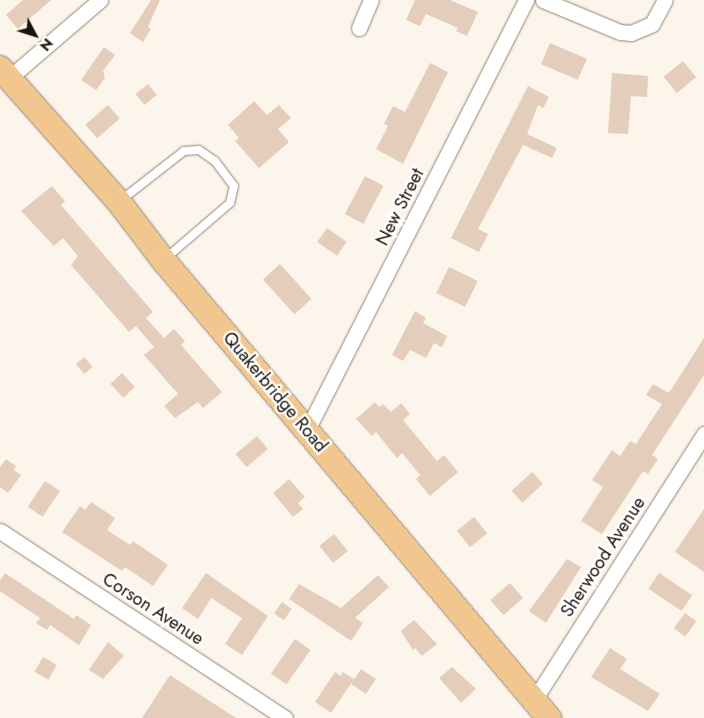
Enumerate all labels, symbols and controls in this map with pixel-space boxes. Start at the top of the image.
north arrow [10,10,60,60]
text: N [35,34,58,55]
street label: New Street [371,165,429,249]
street label: Quakerbridge Road [218,327,332,457]
street label: Sherwood Avenue [556,493,650,621]
street label: Corson Avenue [98,568,208,650]

